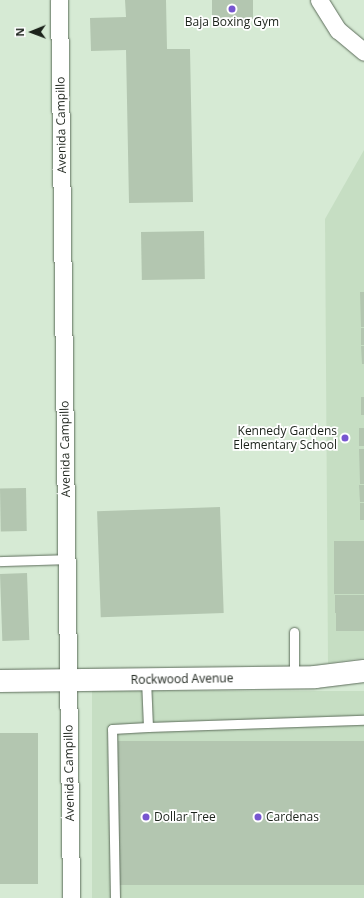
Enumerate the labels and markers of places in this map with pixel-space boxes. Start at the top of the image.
marker: Baja Boxing Gym [227,4,237,14]
place label: Baja Boxing Gym [185,15,279,29]
place label: Kennedy Gardens Elementary School [233,424,337,452]
marker: Kennedy Gardens Elementary School [340,433,350,443]
place label: Dollar Tree [154,810,216,824]
place label: Cardenas [266,810,319,824]
marker: Dollar Tree [141,812,151,822]
marker: Cardenas [253,812,263,822]

